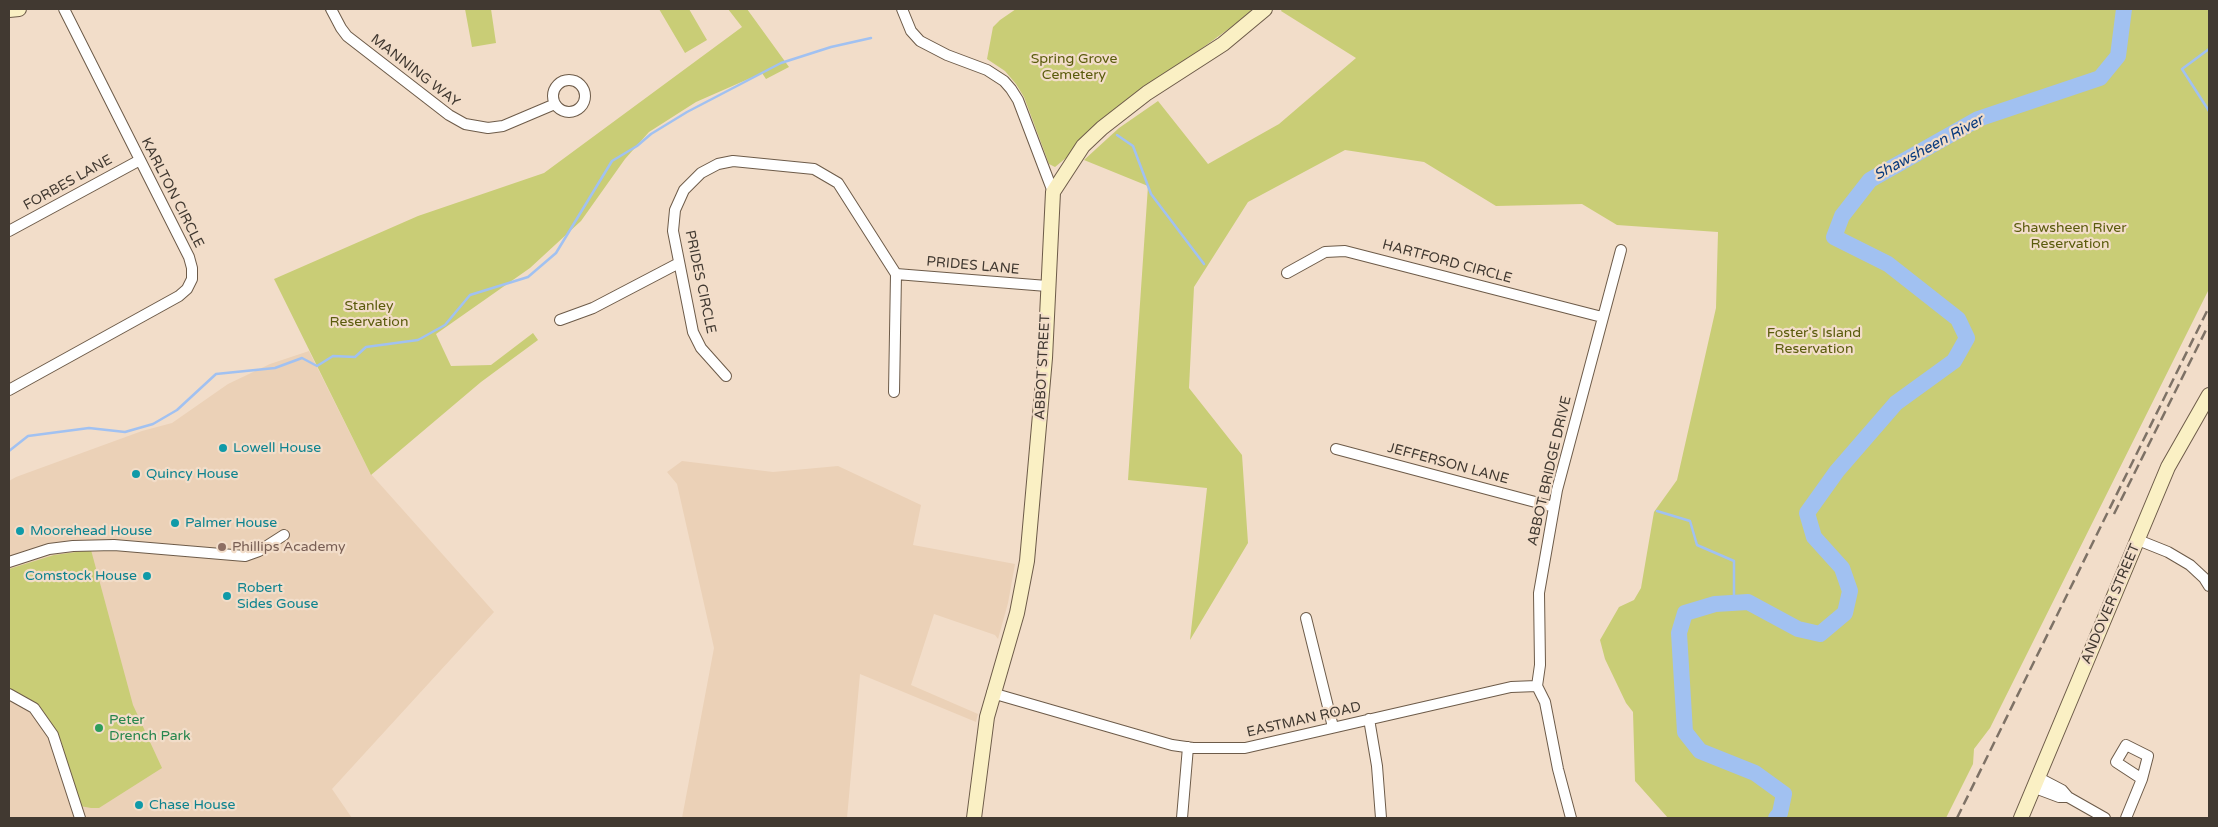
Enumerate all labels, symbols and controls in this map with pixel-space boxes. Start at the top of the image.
street label: MANNING WAY [367,31,463,111]
park label: Spring Grove Cemetery [1031,51,1117,84]
water label: Shawsheen River [1871,112,1987,184]
street label: KARLTON CIRCLE [137,135,207,251]
street label: FORBES LANE [21,152,115,214]
park label: Shawsheen River Reservation [2013,220,2127,252]
street label: PRIDES CIRCLE [681,229,719,335]
street label: HARTFORD CIRCLE [1380,237,1514,287]
street label: PRIDES LANE [926,254,1020,278]
park label: Stanley Reservation [330,298,408,331]
street label: ABBOT STREET [1032,314,1054,420]
park label: Foster's Island Reservation [1767,325,1861,358]
street label: ABBOT BRIDGE DRIVE [1525,394,1575,548]
place label: Lowell House [233,440,321,456]
street label: JEFFERSON LANE [1386,440,1510,488]
marker: Lowell House [217,442,229,454]
place label: Quincy House [146,466,238,482]
marker: Quincy House [130,468,142,480]
place label: Palmer House [185,515,277,531]
marker: Palmer House [169,517,181,529]
place label: Moorehead House [30,523,152,539]
marker: Moorehead House [14,525,26,537]
place label: Phillips Academy [232,539,346,555]
marker: Phillips Academy [216,541,228,553]
street label: ANDOVER STREET [2078,542,2144,666]
place label: Comstock House [25,568,137,584]
marker: Comstock House [141,570,153,582]
place label: Robert Sides Gouse [237,580,318,612]
marker: Robert Sides Gouse [221,590,233,602]
street label: EASTMAN ROAD [1245,699,1363,741]
place label: Peter Drench Park [109,712,191,744]
marker: Peter Drench Park [93,722,105,734]
place label: Chase House [149,797,235,813]
marker: Chase House [133,799,145,811]

